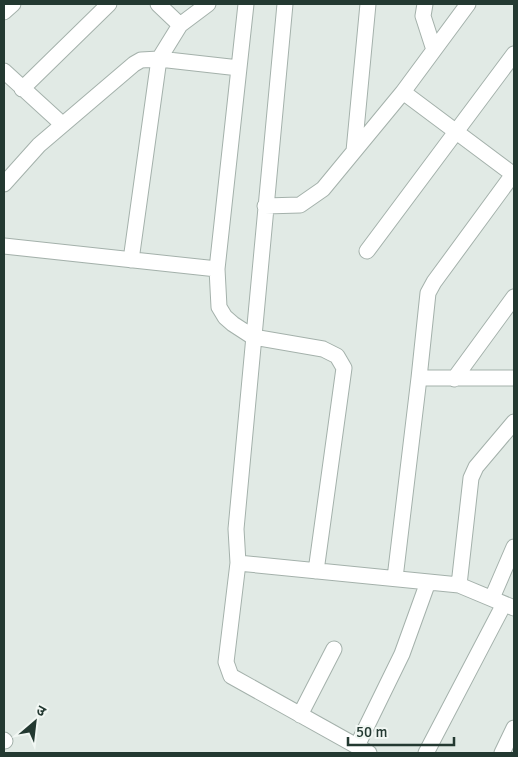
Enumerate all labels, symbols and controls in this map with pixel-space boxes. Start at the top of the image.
north arrow [10,697,60,747]
text: उ [33,702,49,721]
scale bar [348,714,454,746]
text: 50 m [356,723,387,741]

